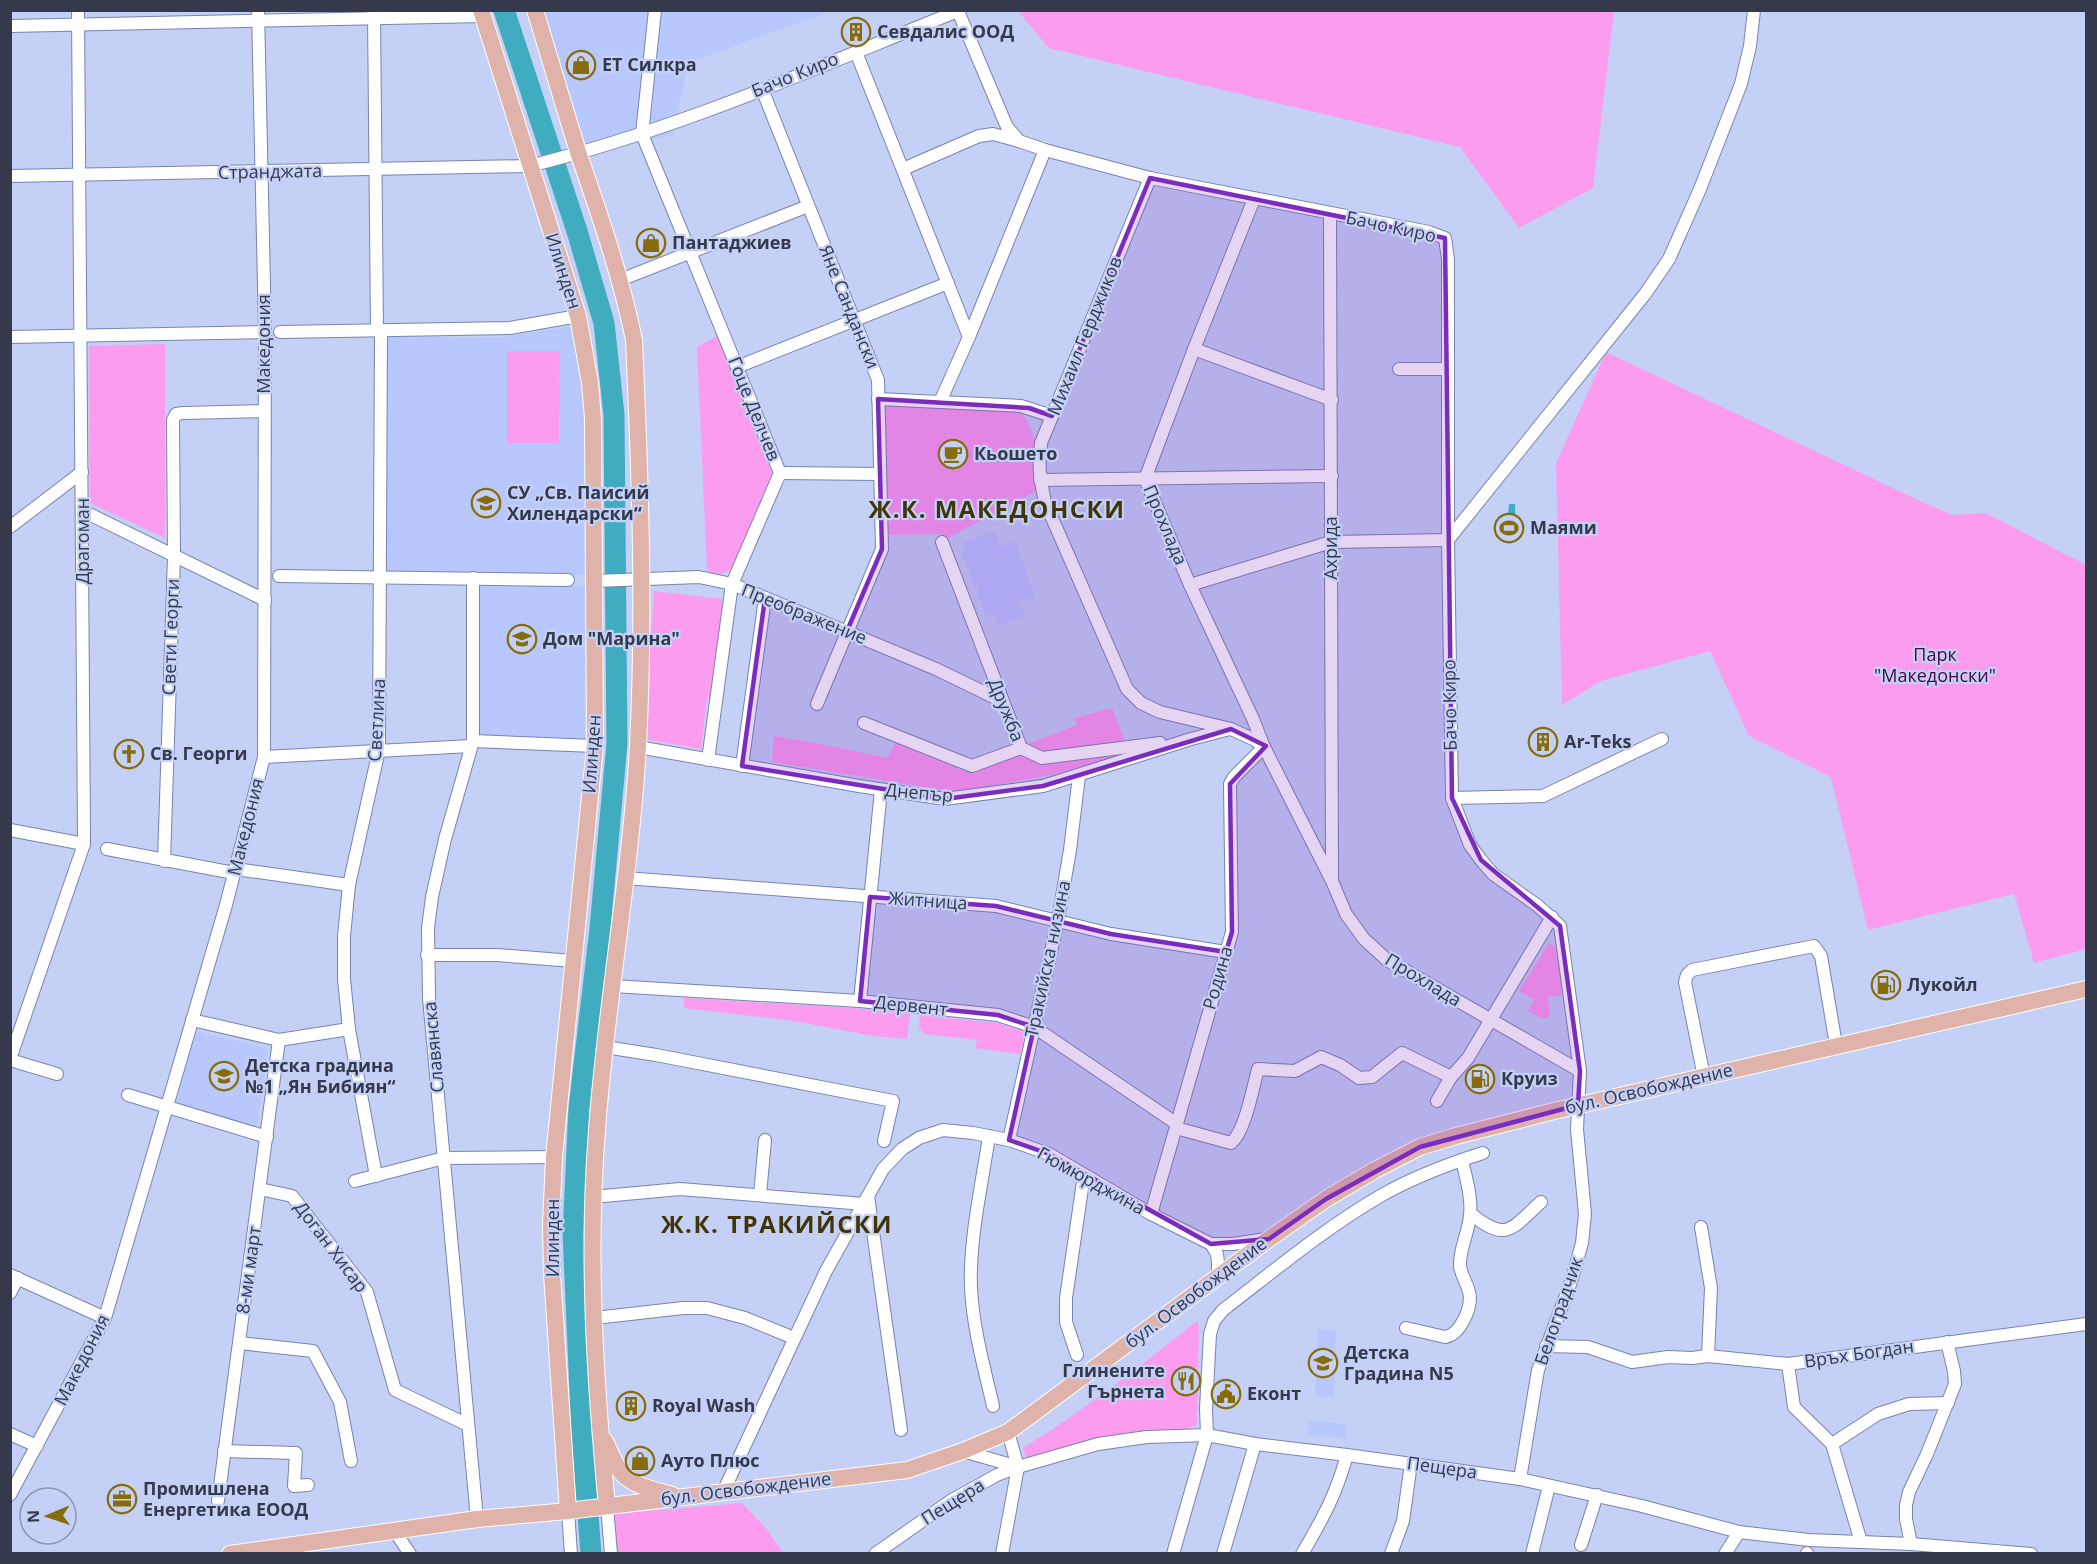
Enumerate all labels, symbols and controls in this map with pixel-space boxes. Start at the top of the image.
building icon: Севдалис ООД [840,16,872,48]
place label: Севдалис ООД [877,19,1014,43]
street label: Бачо Киро [748,46,842,102]
shop icon: ЕТ Силкра [565,49,597,81]
place label: ЕТ Силкра [602,52,697,76]
street label: Странджата [218,158,322,184]
street label: Бачо Киро [1344,205,1439,247]
shop icon: Пантаджиев [635,227,667,259]
street label: Илинден [540,230,588,312]
place label: Пантаджиев [672,230,792,254]
street label: Яне Сандански [814,241,886,372]
street label: Михаил Герджиков [1041,253,1127,419]
street label: Македония [251,294,275,394]
street label: Гоце Делчев [723,353,787,464]
cafe icon: Кьошето [937,438,969,470]
place label: Кьошето [974,441,1057,465]
place label: СУ „Св. Паисий Хилендарски“ [507,480,649,525]
street label: Прохлада [1138,481,1194,568]
school or university icon: СУ „Св. Паисий Хилендарски“ [470,487,502,519]
district label: Ж.К. МАКЕДОНСКИ [869,492,1125,525]
street label: Драгоман [70,498,94,584]
sports icon: Маями [1493,512,1525,544]
place label: Маями [1530,515,1597,539]
street label: Ахрида [1318,516,1342,580]
street label: Преображение [738,577,871,649]
street label: Свети Георги [156,578,184,696]
school or university icon: Дом "Марина" [506,623,538,655]
place label: Дом "Марина" [543,626,680,650]
park label: Парк "Македонски" [1874,642,1996,687]
street label: Бачо Киро [1436,659,1462,751]
street label: Дружба [983,674,1030,745]
street label: Светлина [362,678,390,762]
street label: Илинден [576,714,606,794]
building icon: Ar-Teks [1527,726,1559,758]
place label: Ar-Teks [1564,729,1632,753]
church icon: Св. Георги [113,738,145,770]
place label: Св. Георги [150,741,247,765]
street label: Македония [221,776,269,878]
street label: Днепър [884,777,954,807]
street label: Тракийска низина [1019,878,1075,1040]
street label: Житница [888,885,968,915]
street label: Родина [1197,943,1238,1012]
street label: Прохлада [1381,947,1466,1011]
fuel station icon: Лукойл [1870,969,1902,1001]
place label: Лукойл [1907,972,1978,996]
street label: Дервент [873,989,950,1021]
street label: Славянска [417,1001,449,1094]
place label: Детска градина №1 „Ян Бибиян“ [245,1053,395,1098]
street label: бул. Освобождение [1563,1057,1735,1119]
school or university icon: Детска градина №1 „Ян Бибиян“ [208,1060,240,1092]
fuel station icon: Круиз [1464,1063,1496,1095]
place label: Круиз [1501,1066,1558,1090]
street label: Гюмюрджина [1033,1141,1150,1220]
street label: Доган Хисар [290,1196,374,1297]
street label: Илинден [540,1199,564,1277]
district label: Ж.К. ТРАКИЙСКИ [661,1207,893,1240]
street label: 8-ми март [230,1224,266,1315]
street label: бул. Освобождение [1120,1231,1271,1353]
street label: Белоградчик [1528,1253,1588,1368]
street label: Македония [48,1310,114,1409]
street label: Връх Богдан [1803,1333,1915,1373]
place label: Детска Градина N5 [1344,1340,1454,1385]
school or university icon: Детска Градина N5 [1307,1347,1339,1379]
place label: Глинените Гърнета [1062,1358,1165,1403]
restaurant icon: Глинените Гърнета [1170,1365,1202,1397]
public building icon: Еконт [1210,1378,1242,1410]
place label: Еконт [1247,1381,1301,1405]
building icon: Royal Wash [615,1390,647,1422]
place label: Royal Wash [652,1393,755,1417]
shop icon: Ауто Плюс [624,1445,656,1477]
place label: Ауто Плюс [661,1448,760,1472]
street label: Пещера [1406,1450,1479,1484]
street label: бул. Освобождение [659,1466,832,1510]
street label: Пещера [916,1472,989,1530]
place label: Промишлена Енергетика ЕООД [143,1476,309,1521]
office icon: Промишлена Енергетика ЕООД [106,1483,138,1515]
north arrow [18,1486,78,1546]
text: N [22,1510,44,1523]

